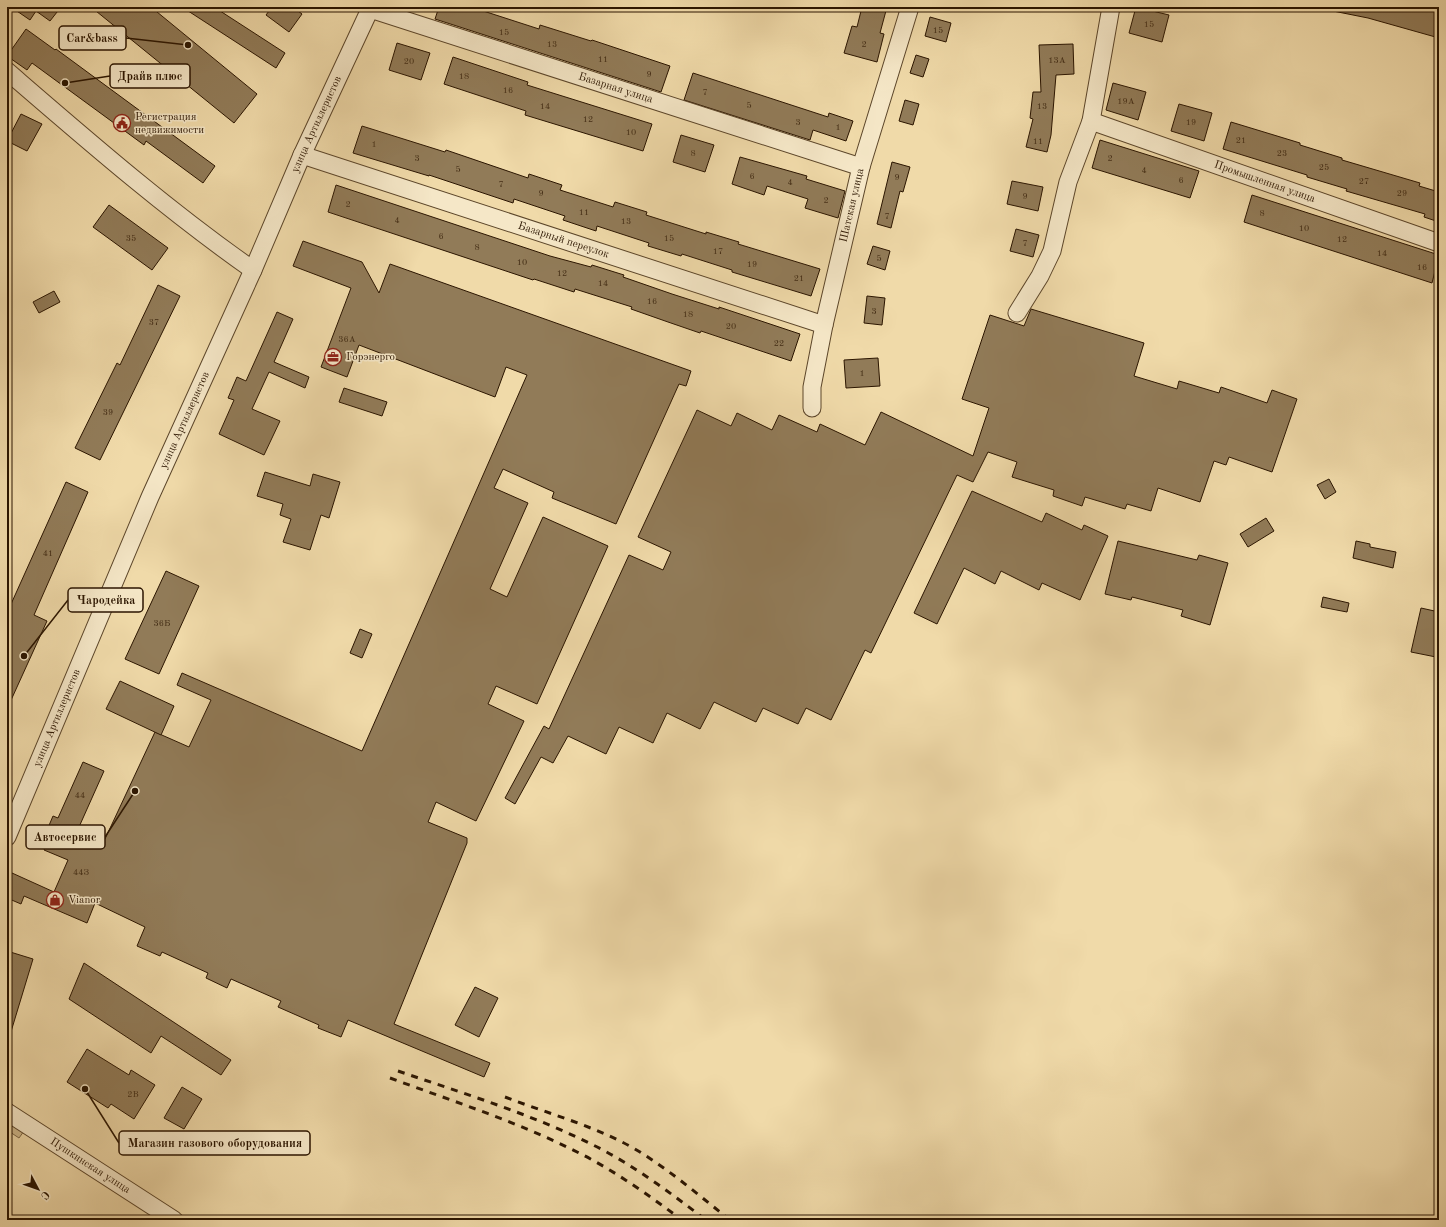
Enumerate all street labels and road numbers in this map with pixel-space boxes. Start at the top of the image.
street label: Базарная улица [577,71,655,105]
street label: улица Артиллеристов [290,74,343,174]
street label: Промышленная улица [1213,159,1317,205]
street label: Шатская улица [838,167,866,243]
street label: Базарный переулок [517,220,611,260]
street label: улица Артиллеристов [158,370,211,470]
street label: улица Артиллеристов [32,668,82,769]
street label: Пушкинская улица [48,1136,133,1196]

